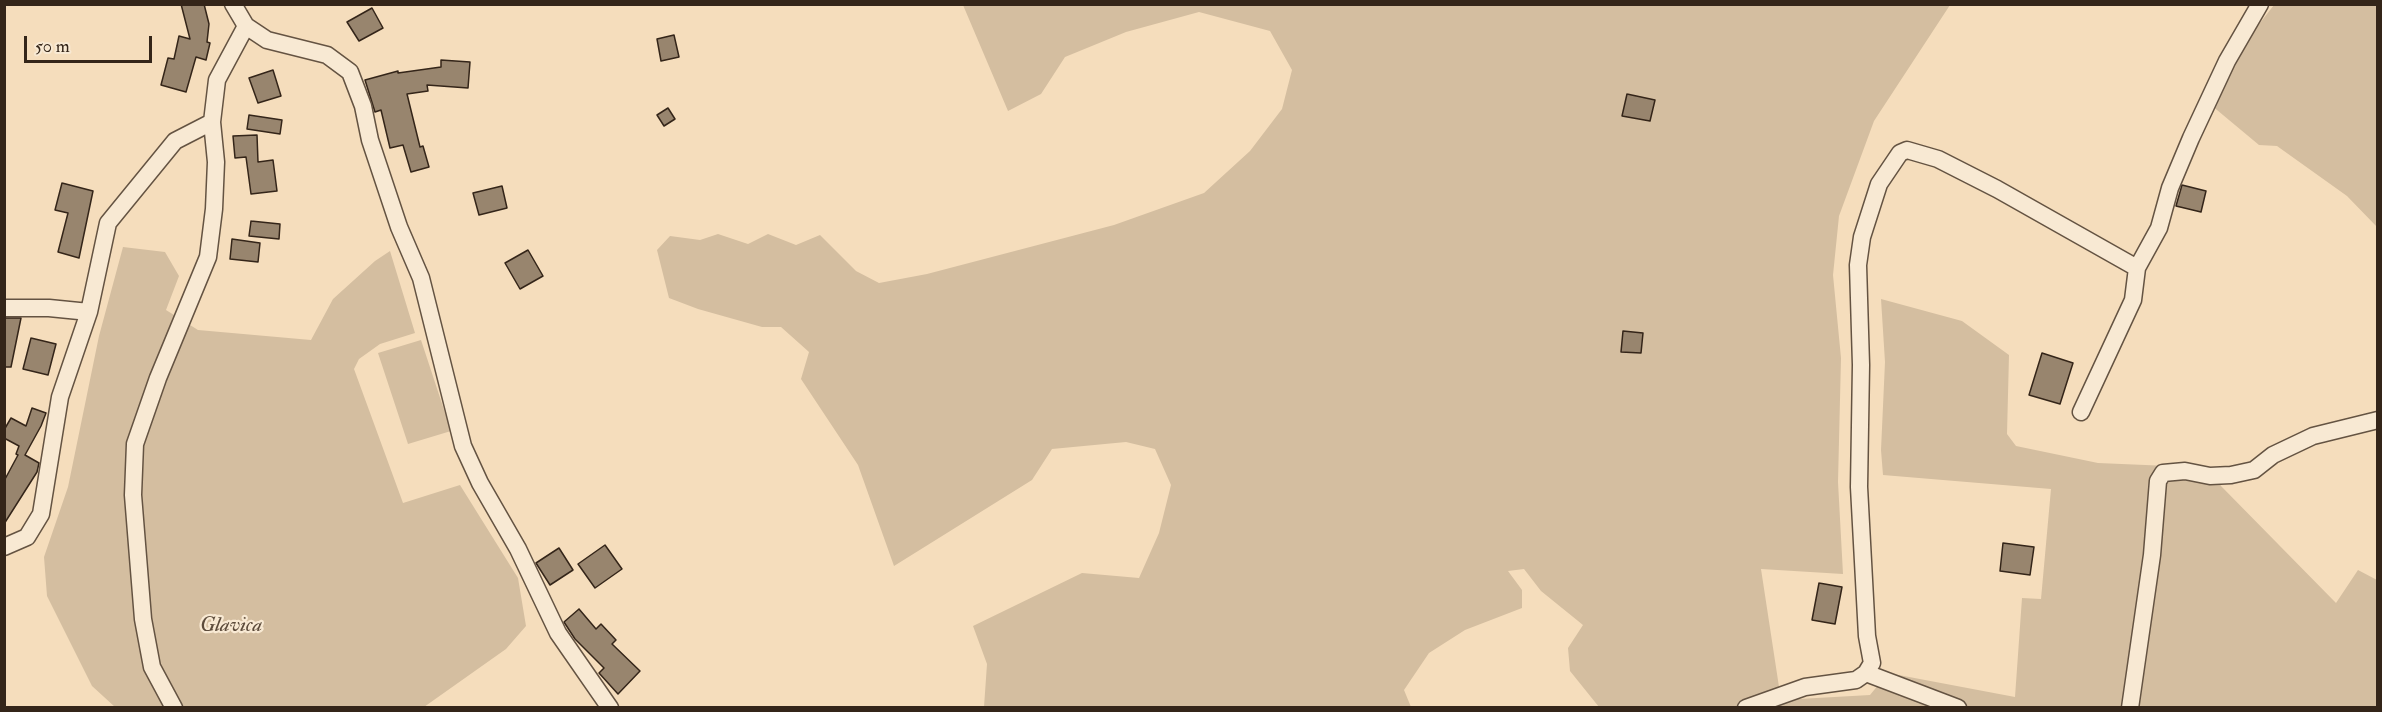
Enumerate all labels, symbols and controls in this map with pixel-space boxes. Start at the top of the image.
scale bar [27,24,154,62]
text: 50 m [35,35,70,58]
park label: Glavica [200,613,262,639]

